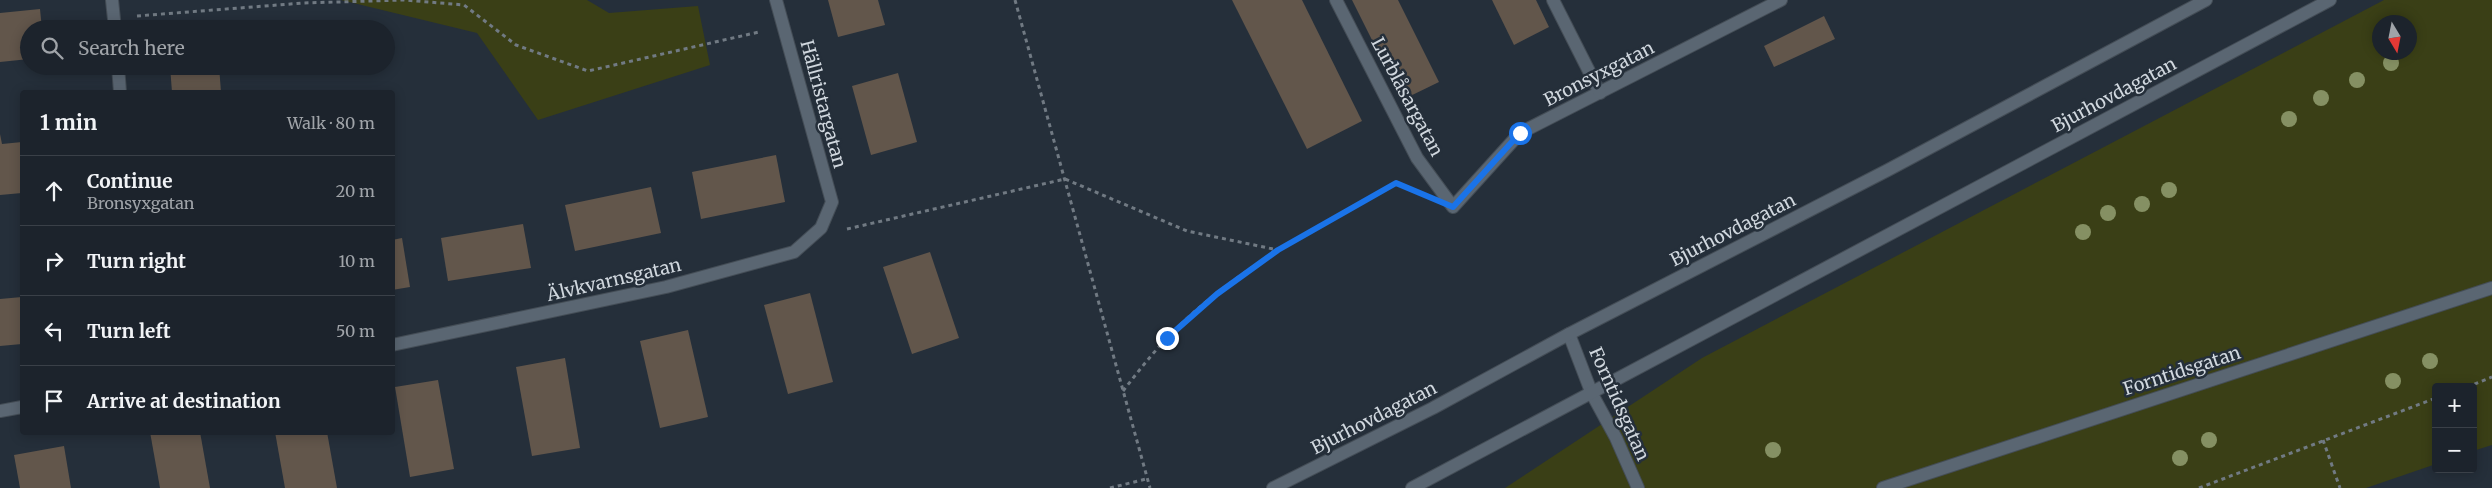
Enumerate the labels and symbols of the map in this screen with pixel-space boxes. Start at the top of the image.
north arrow [2372,15,2417,60]
street label: Lurblåsargatan [1366,33,1448,160]
street label: Bronsyxgatan [1540,36,1658,111]
street label: Hällristargatan [795,37,852,171]
street label: Bjurhovdagatan [2047,52,2180,137]
route start [1509,122,1532,145]
street label: Bjurhovdagatan [1666,188,1800,271]
street label: Älvkvarnsgatan [543,253,683,306]
route end [1156,327,1179,350]
street label: Forntidsgatan [2120,341,2243,400]
street label: Forntidsgatan [1584,343,1655,464]
street label: Bjurhovdagatan [1307,376,1441,459]

